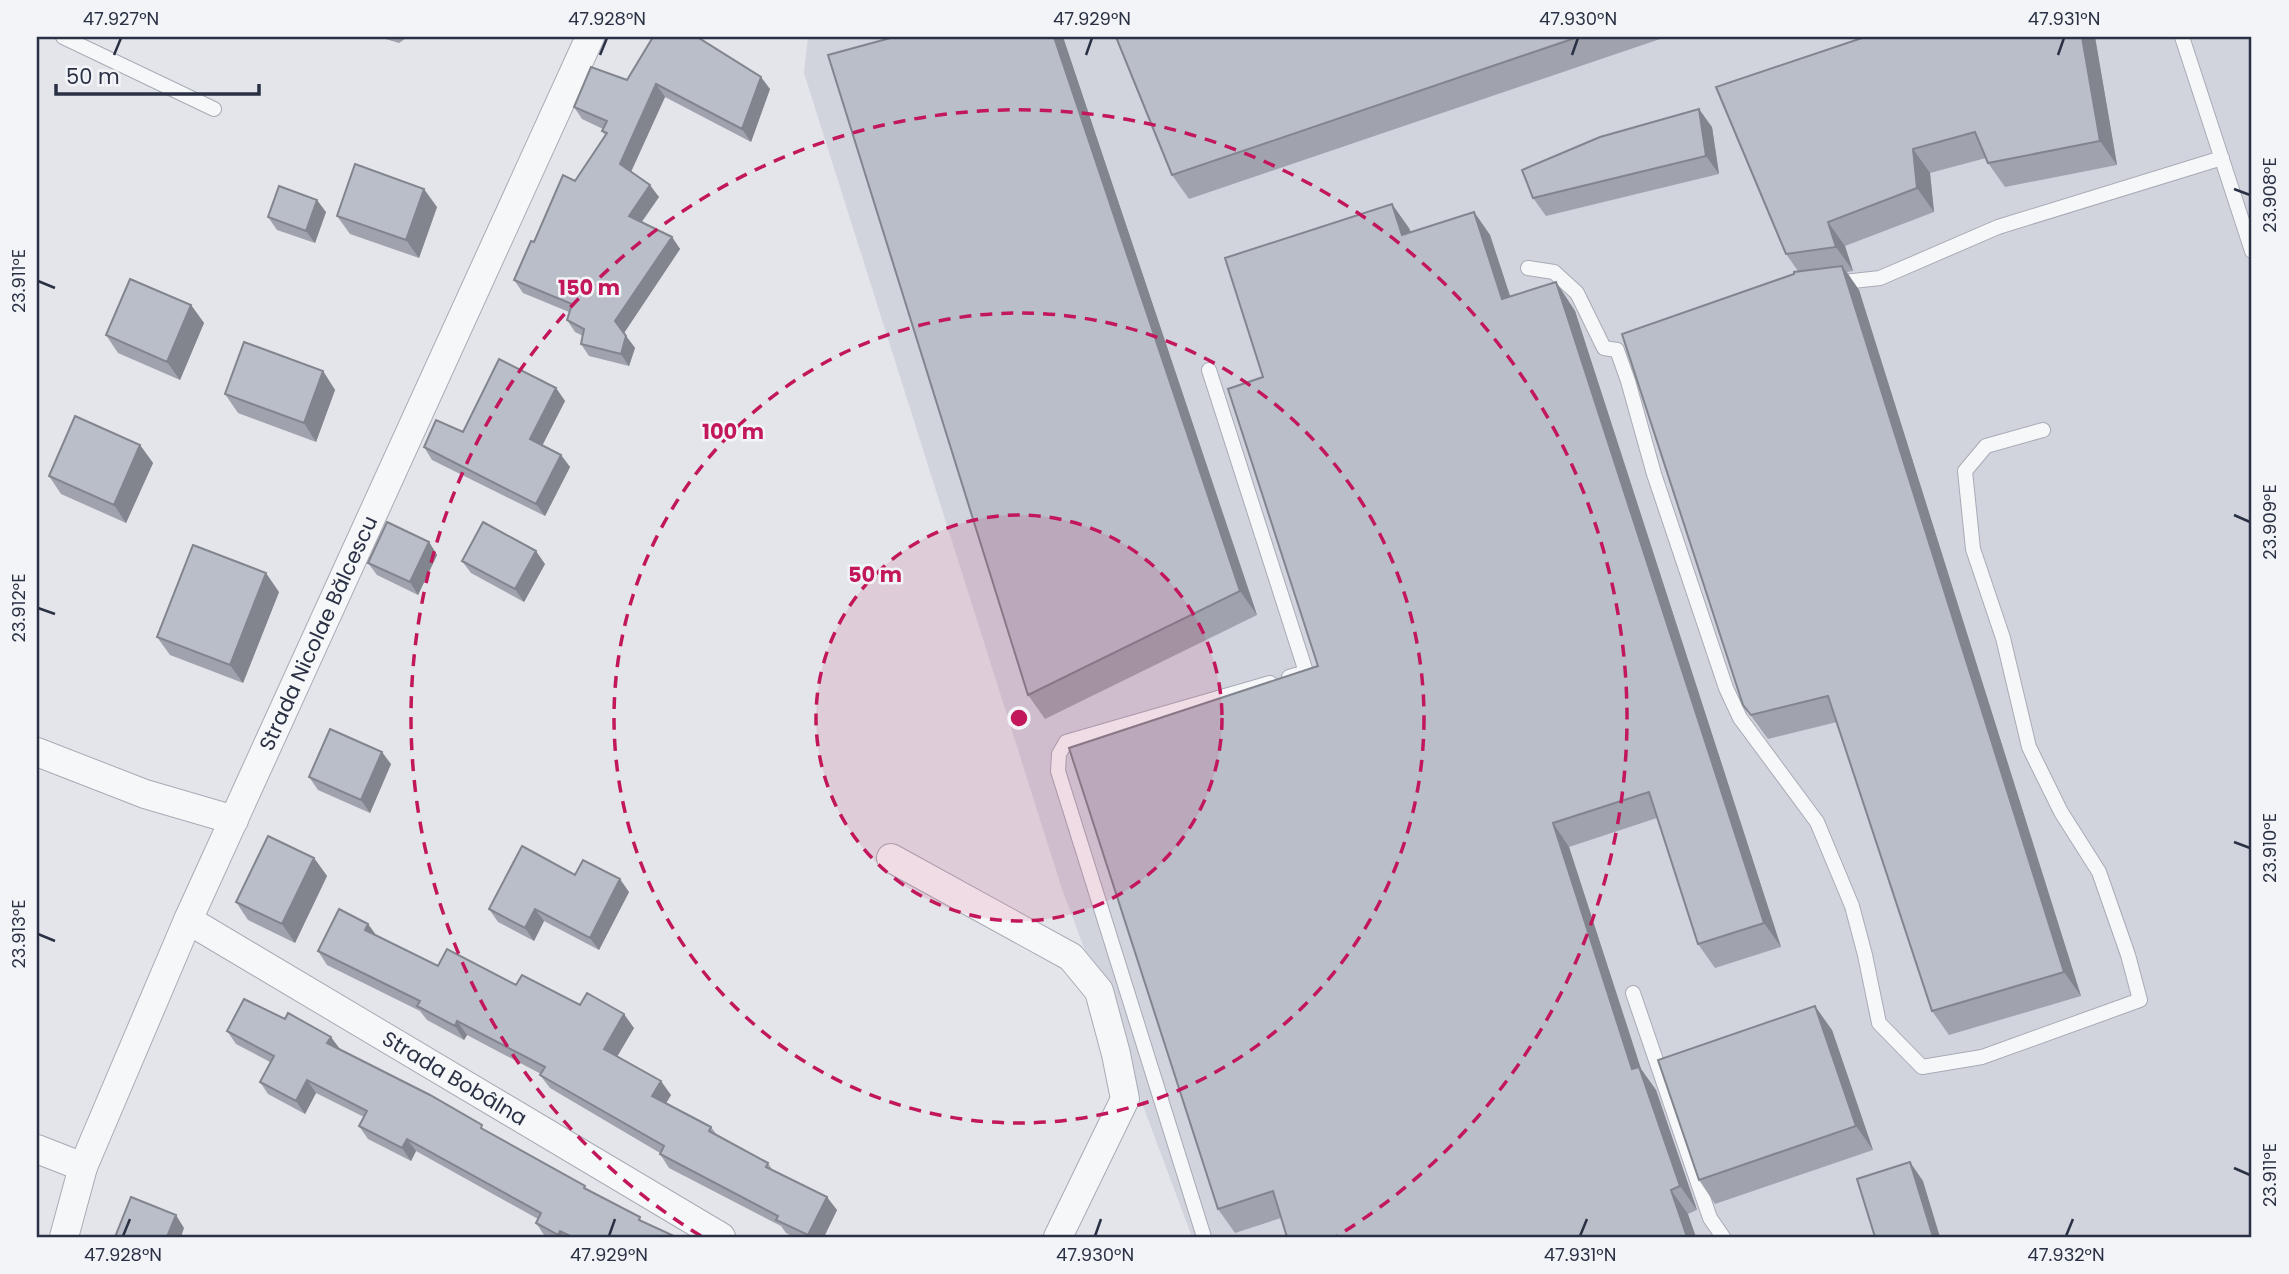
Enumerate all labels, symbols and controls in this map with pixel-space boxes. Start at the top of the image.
text: 47.927°N [83,6,159,31]
text: 47.928°N [568,6,646,31]
text: 47.929°N [1053,6,1131,31]
text: 47.930°N [1539,6,1617,31]
text: 47.931°N [2028,6,2100,31]
scale bar [56,52,259,96]
text: 50 m [66,62,120,91]
text: 23.908°E [2257,157,2282,233]
text: 23.911°E [6,249,31,313]
text: 150 m [558,273,620,302]
text: 100 m [702,417,764,446]
text: 23.909°E [2257,484,2282,560]
street label: Strada Nicolae Bălcescu [252,511,384,755]
text: 50 m [848,560,902,589]
text: 23.912°E [6,574,31,642]
centre of rings [1007,706,1031,730]
text: 23.910°E [2257,813,2282,883]
text: 23.913°E [6,899,31,969]
street label: Strada Bobâlna [377,1024,532,1132]
text: 23.911°E [2257,1143,2282,1207]
text: 47.928°N [84,1242,162,1267]
text: 47.929°N [570,1242,648,1267]
text: 47.930°N [1056,1242,1134,1267]
text: 47.931°N [1544,1242,1616,1267]
text: 47.932°N [2027,1242,2105,1267]

